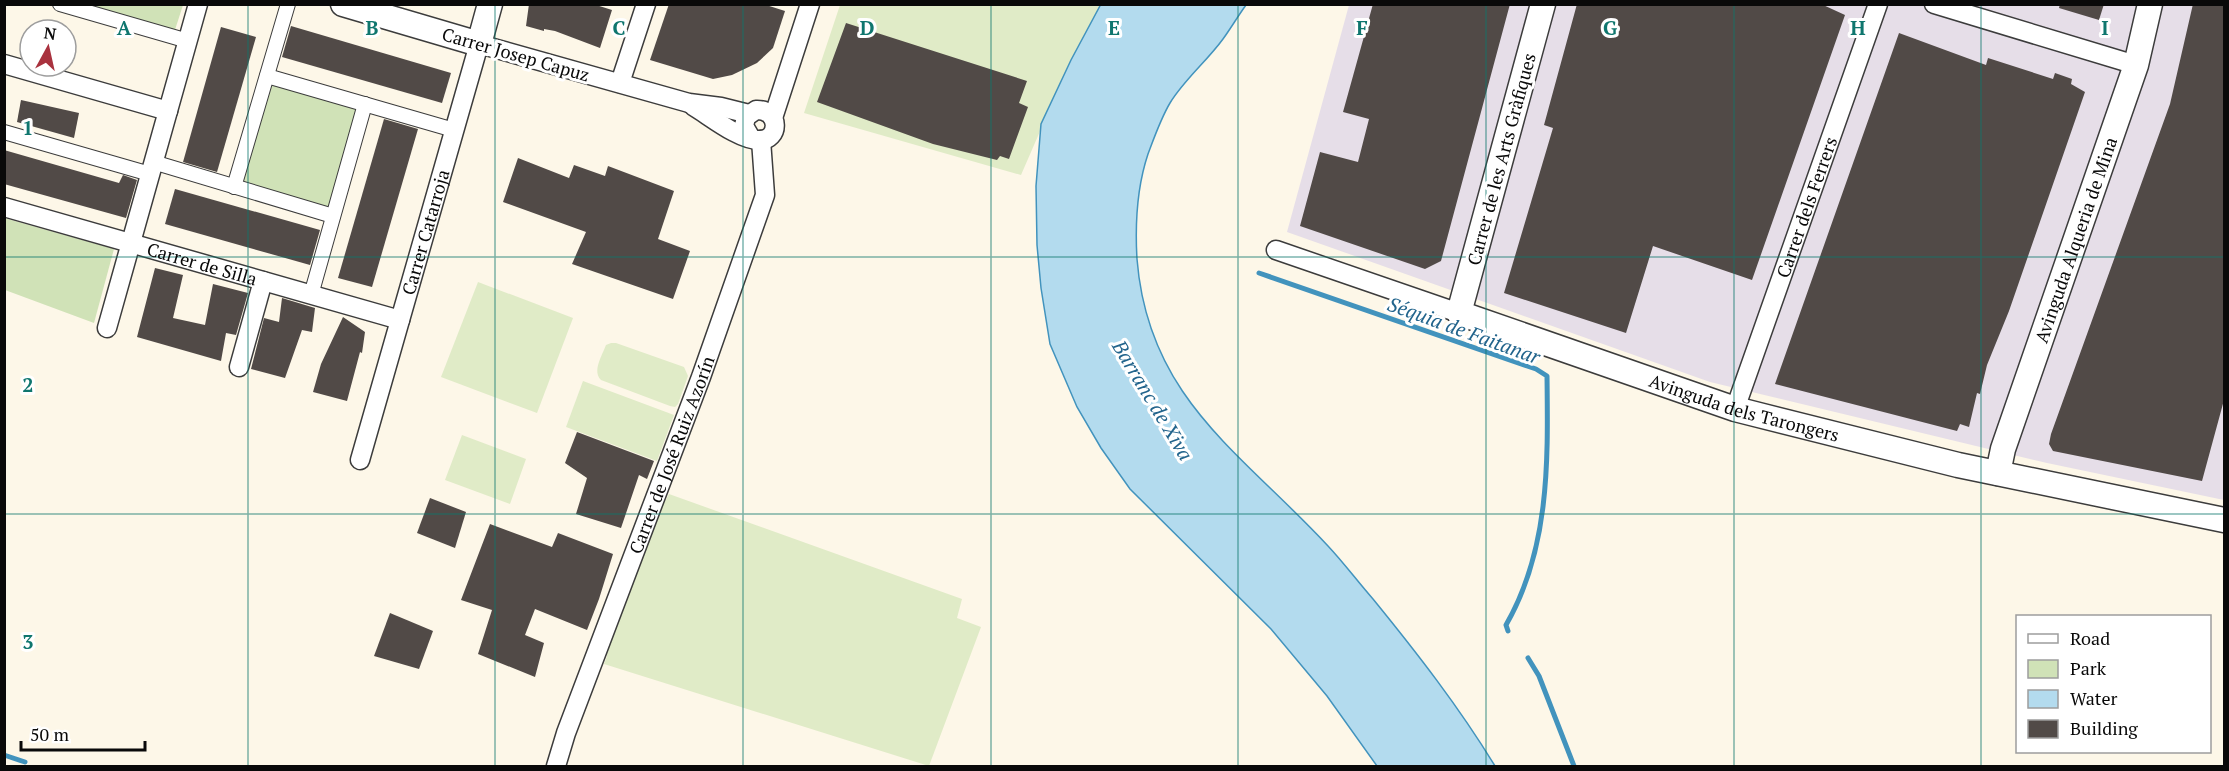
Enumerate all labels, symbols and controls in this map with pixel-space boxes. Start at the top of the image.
text: A [117,14,132,41]
text: B [366,14,379,41]
text: C [612,14,626,41]
text: D [860,14,874,41]
text: E [1108,14,1120,41]
text: F [1356,14,1368,41]
text: G [1603,14,1617,41]
text: H [1850,14,1866,41]
text: I [2101,14,2109,41]
north arrow [18,18,78,78]
text: N [43,21,58,45]
street label: Carrer Josep Capuz [439,21,593,87]
street label: Carrer de les Arts Gràfiques [1461,50,1541,268]
text: 1 [22,114,34,141]
street label: Carrer dels Ferrers [1770,133,1842,281]
street label: Avinguda Alqueria de Mina [2029,134,2122,346]
street label: Carrer Catarroja [396,167,455,298]
street label: Carrer de Silla [144,236,260,291]
water label: Séquia de Faitanar [1384,290,1545,371]
water label: Barranc de Xiva [1106,334,1200,465]
street label: Carrer de José Ruiz Azorín [623,352,720,557]
street label: Avinguda dels Tarongers [1646,368,1842,447]
text: 2 [22,371,34,398]
legend [2016,615,2211,753]
text: Road [2070,626,2110,650]
text: 3 [22,628,34,655]
text: Park [2070,656,2107,680]
text: Water [2070,686,2117,710]
scale bar [21,714,146,752]
text: Building [2070,716,2138,740]
text: 50 m [30,722,70,746]

